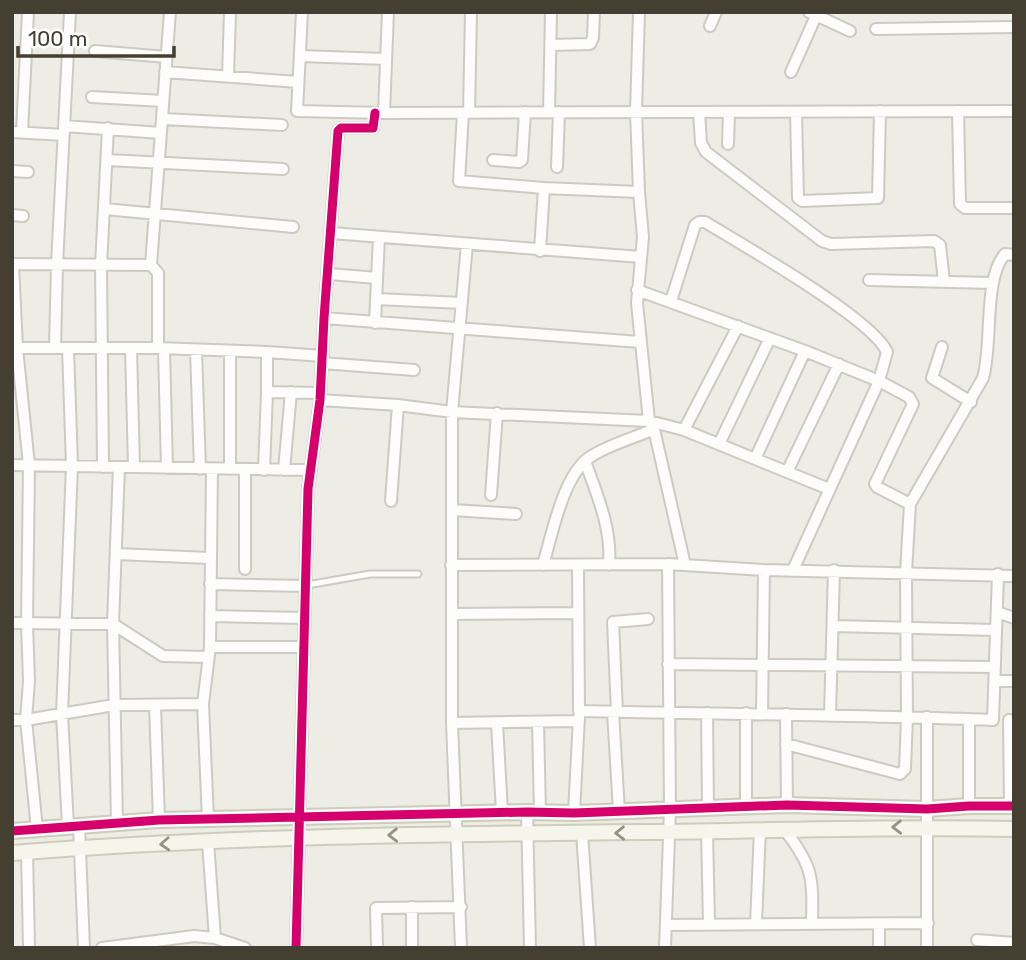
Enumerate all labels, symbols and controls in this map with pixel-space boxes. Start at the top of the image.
scale bar [18,14,173,58]
text: 100 m [28,26,87,51]
one-way arrow [891,820,902,835]
one-way arrow [614,825,625,841]
one-way arrow [387,828,398,843]
one-way arrow [160,836,171,851]

